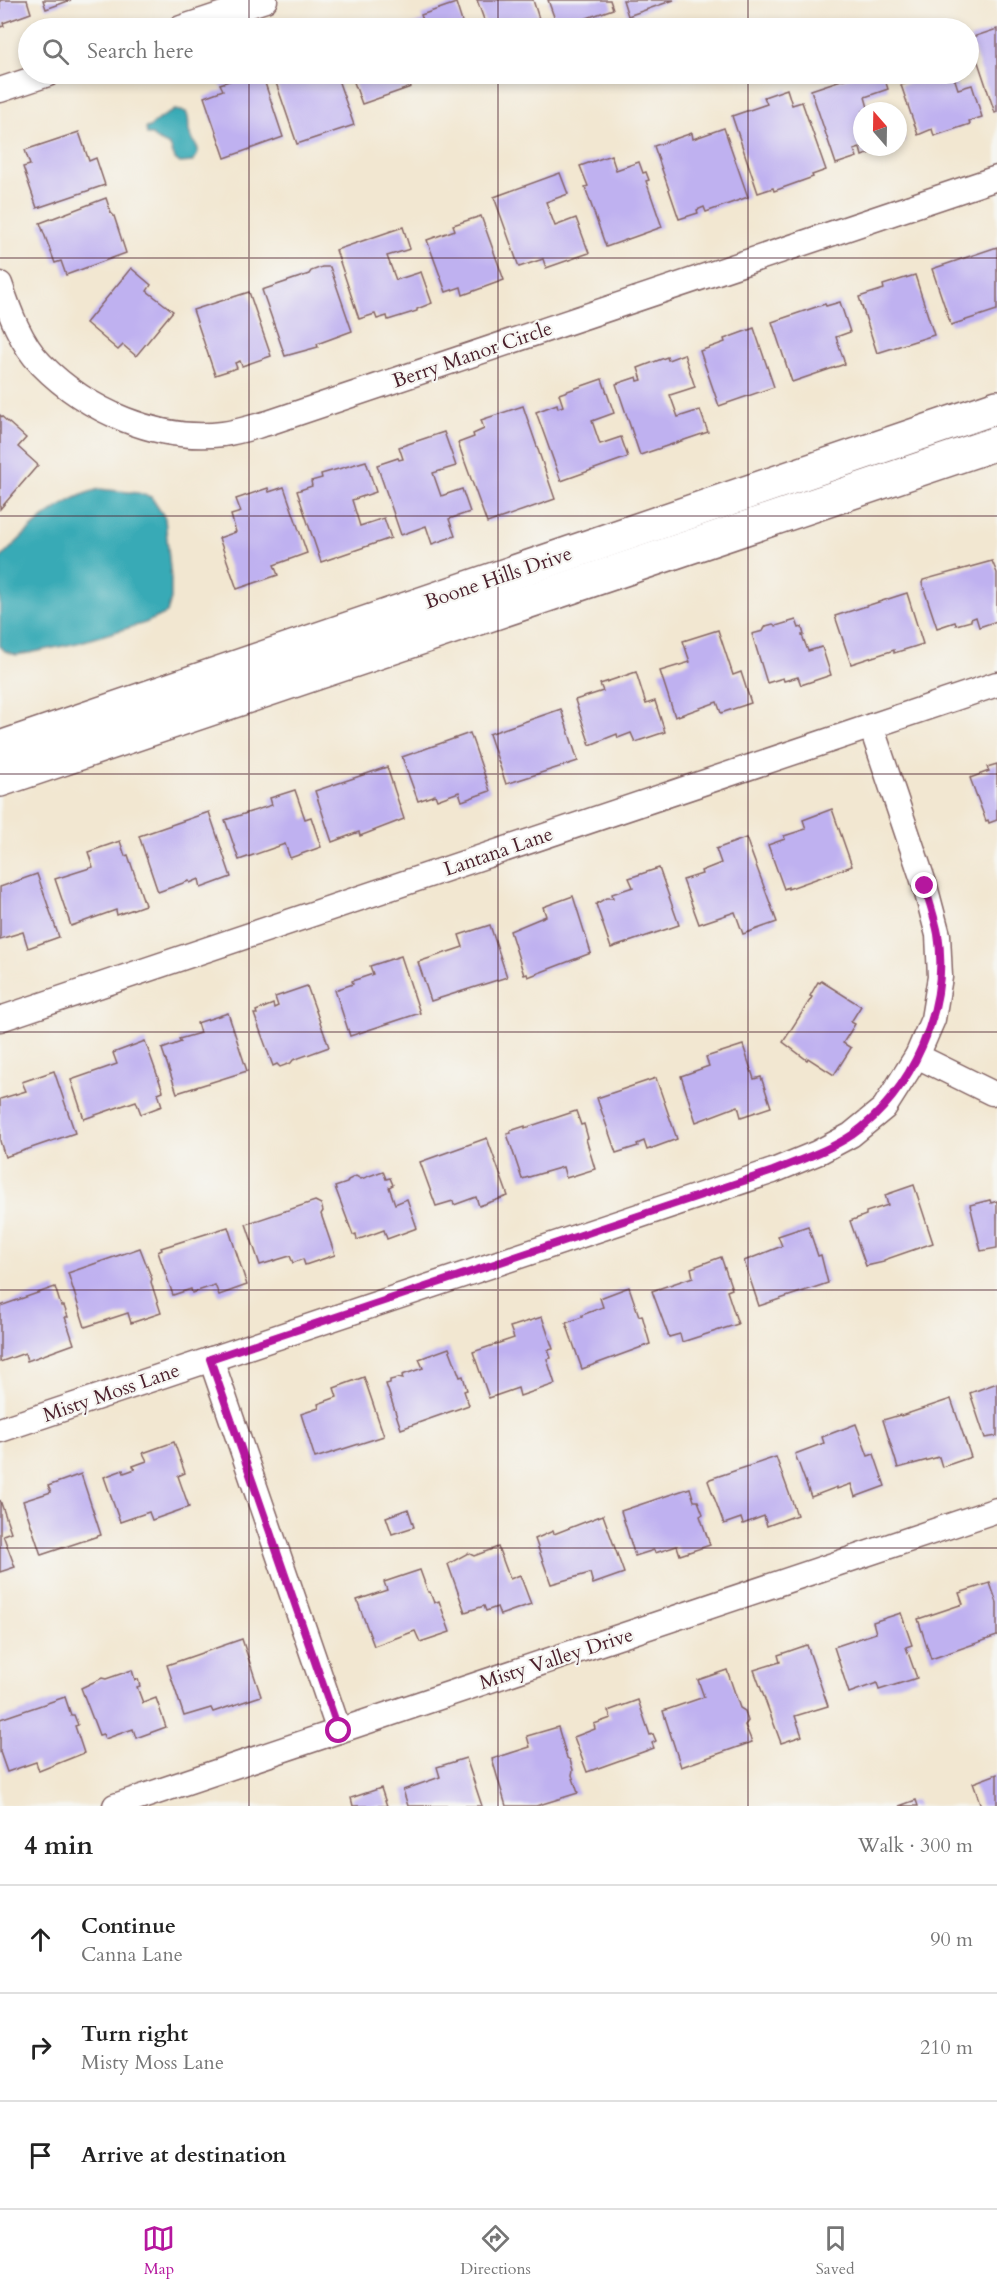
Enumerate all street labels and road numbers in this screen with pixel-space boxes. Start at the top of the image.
street label: Berry Manor Circle [389,315,556,394]
street label: Boone Hills Drive [421,540,575,615]
street label: Lantana Lane [440,820,556,883]
street label: Misty Moss Lane [39,1356,183,1429]
street label: Misty Valley Drive [476,1621,637,1696]

